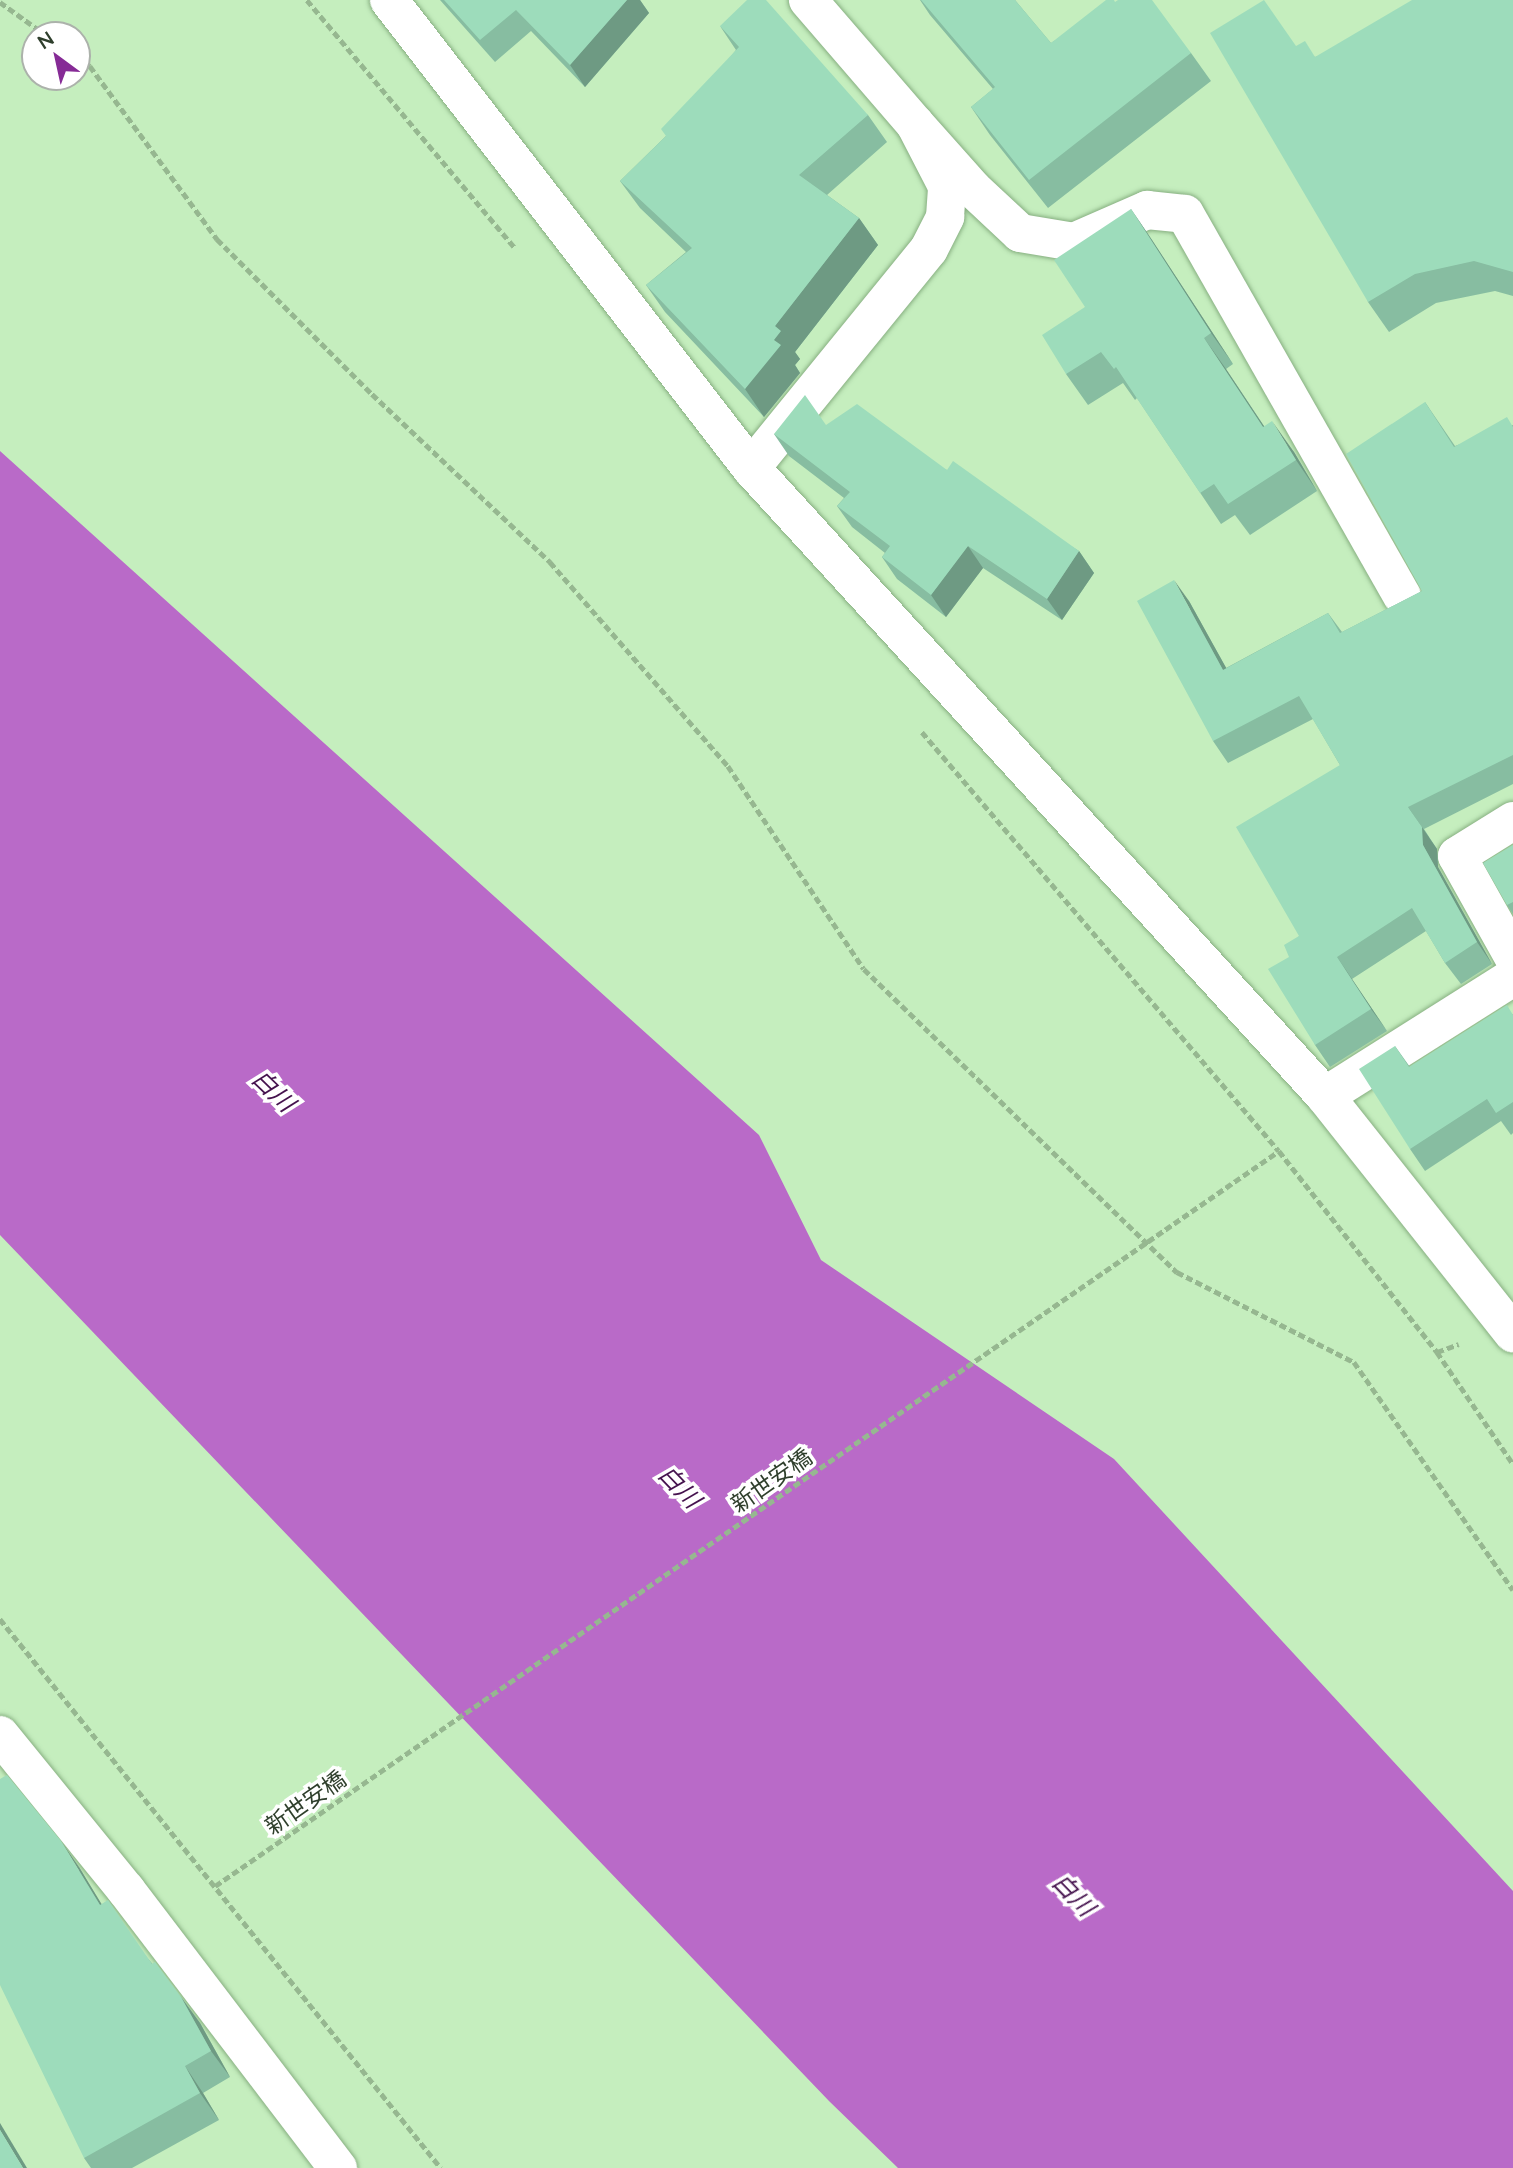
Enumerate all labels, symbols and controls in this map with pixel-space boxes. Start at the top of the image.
north arrow [21,21,91,91]
text: N [33,26,58,53]
water label: 白川 [247,1063,301,1117]
street label: 新世安橋 [725,1442,817,1518]
water label: 白川 [653,1459,707,1513]
street label: 新世安橋 [259,1764,351,1840]
water label: 白川 [1047,1867,1101,1921]

